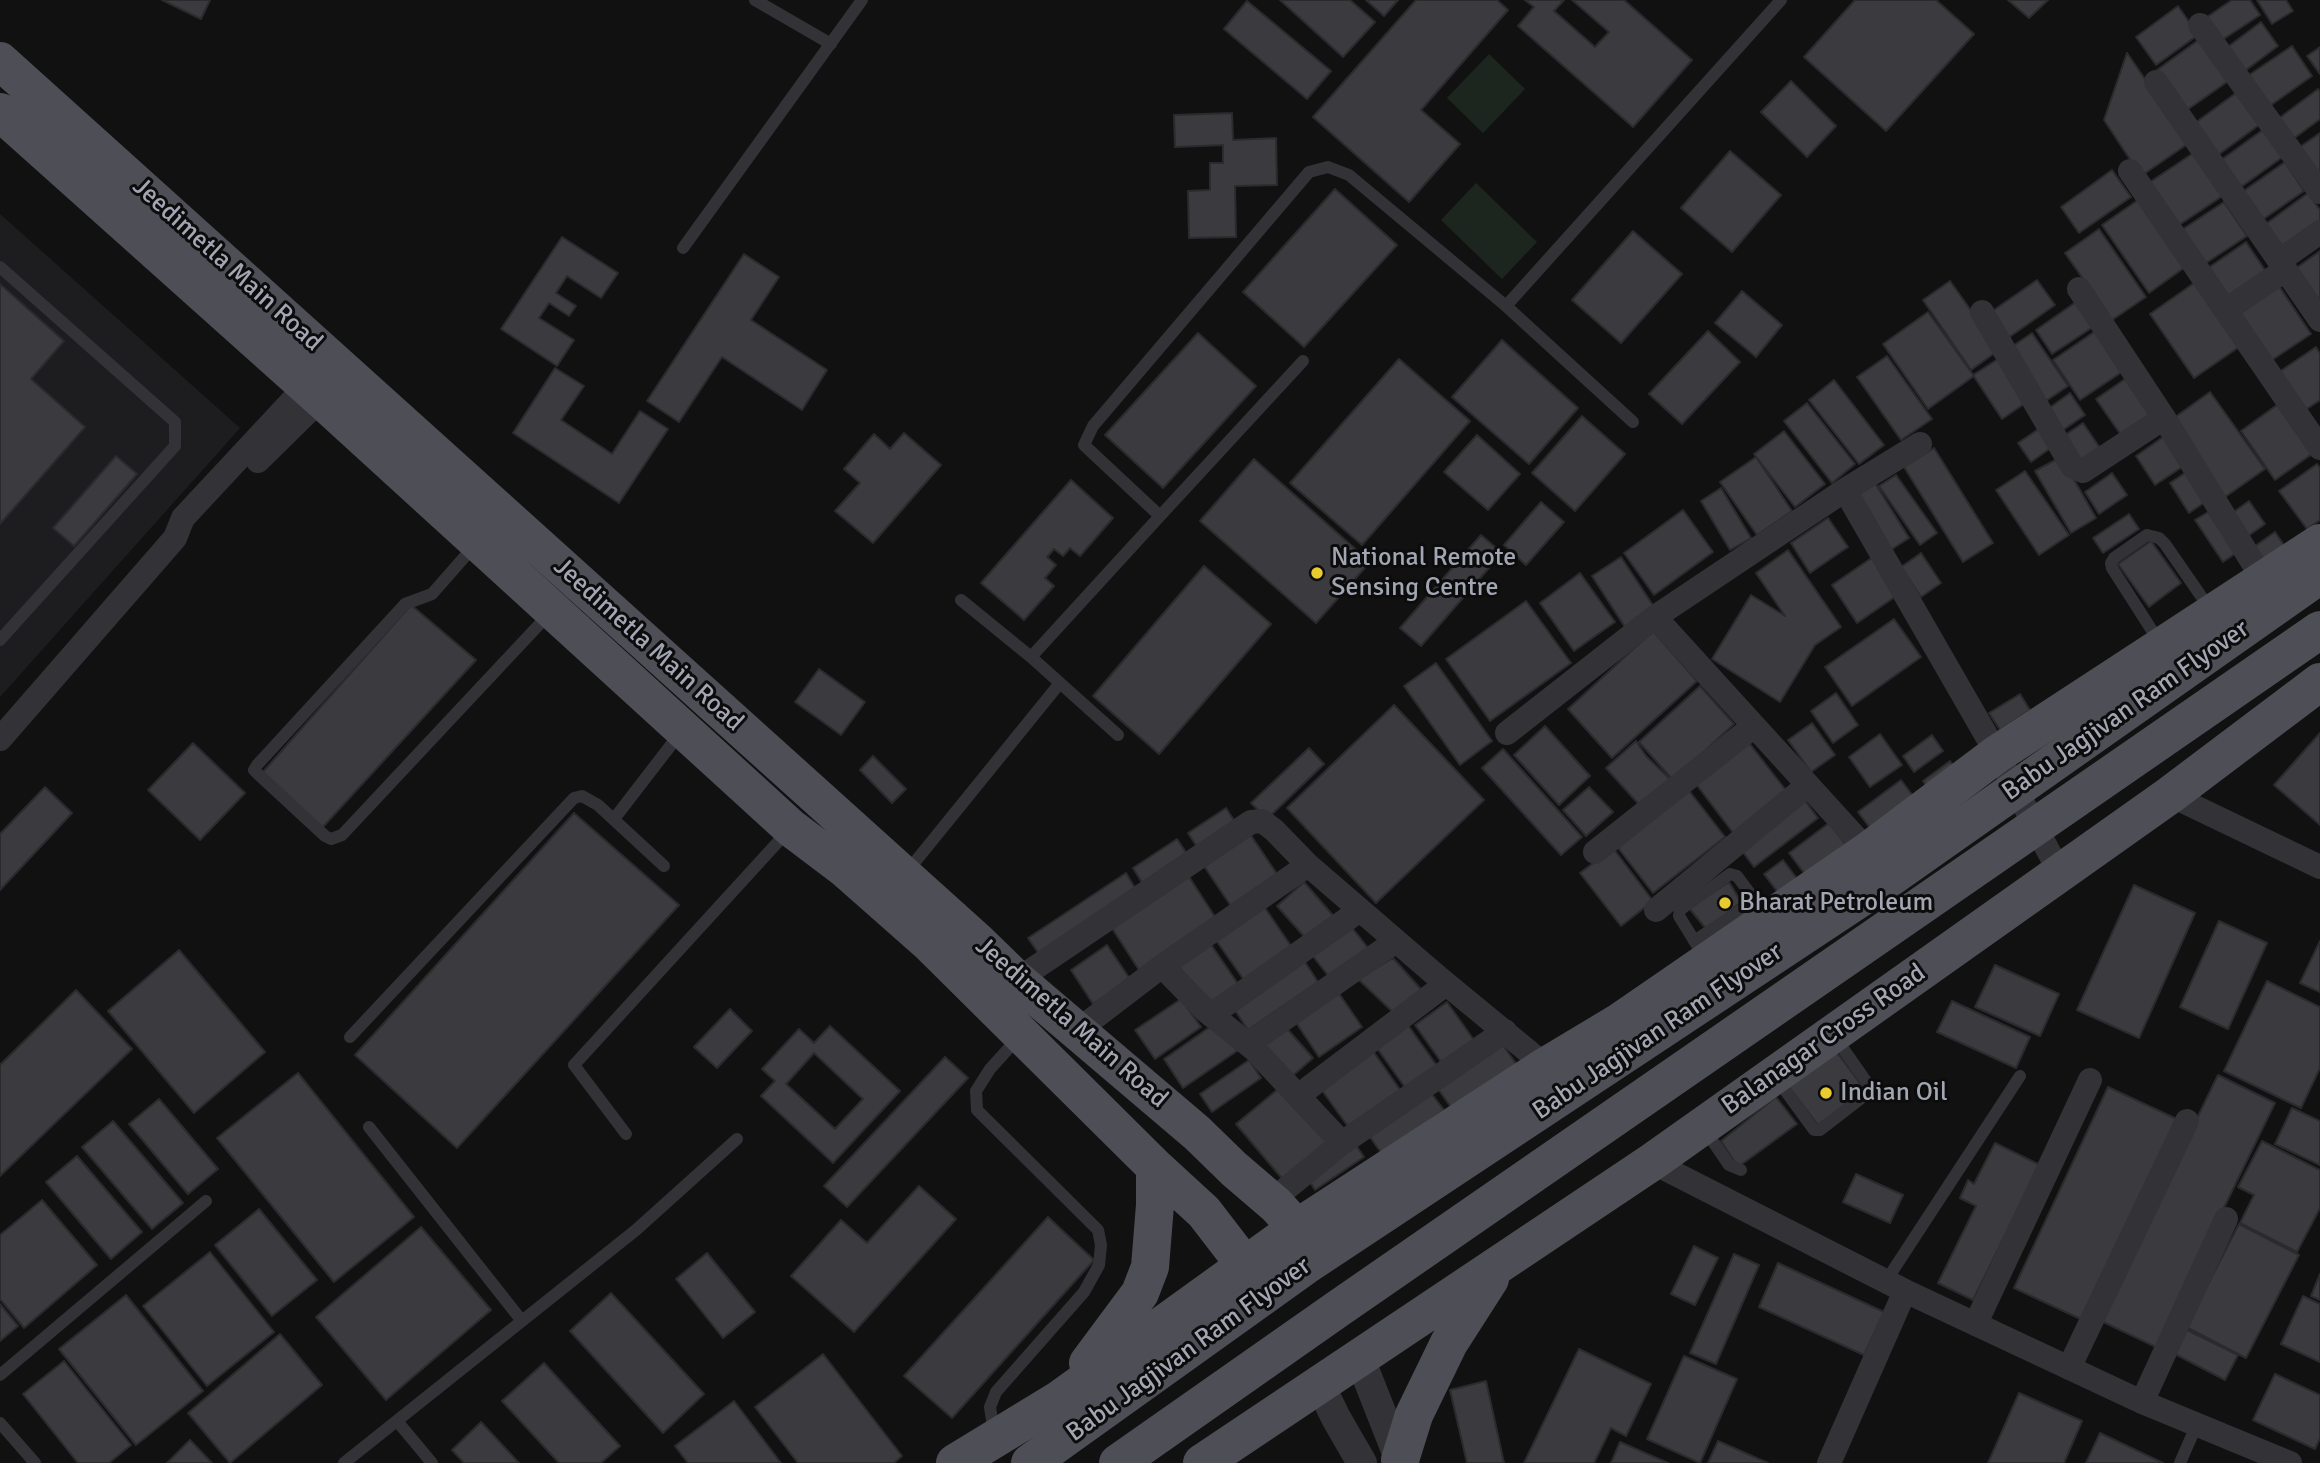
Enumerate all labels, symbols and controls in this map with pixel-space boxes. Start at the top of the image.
street label: Jeedimetla Main Road [126,172,328,358]
place label: National Remote Sensing Centre [1331,542,1516,604]
street label: Jeedimetla Main Road [547,552,749,738]
marker: National Remote Sensing Centre [1309,565,1325,581]
street label: Babu Jagjivan Ram Flyover [1997,614,2255,808]
place label: Bharat Petroleum [1739,887,1933,919]
marker: Bharat Petroleum [1717,895,1733,911]
street label: Jeedimetla Main Road [968,931,1174,1115]
street label: Babu Jagjivan Ram Flyover [1527,937,1789,1127]
street label: Balanagar Cross Road [1716,958,1932,1122]
place label: Indian Oil [1840,1077,1948,1109]
marker: Indian Oil [1818,1085,1834,1101]
street label: Babu Jagjivan Ram Flyover [1061,1251,1317,1449]

